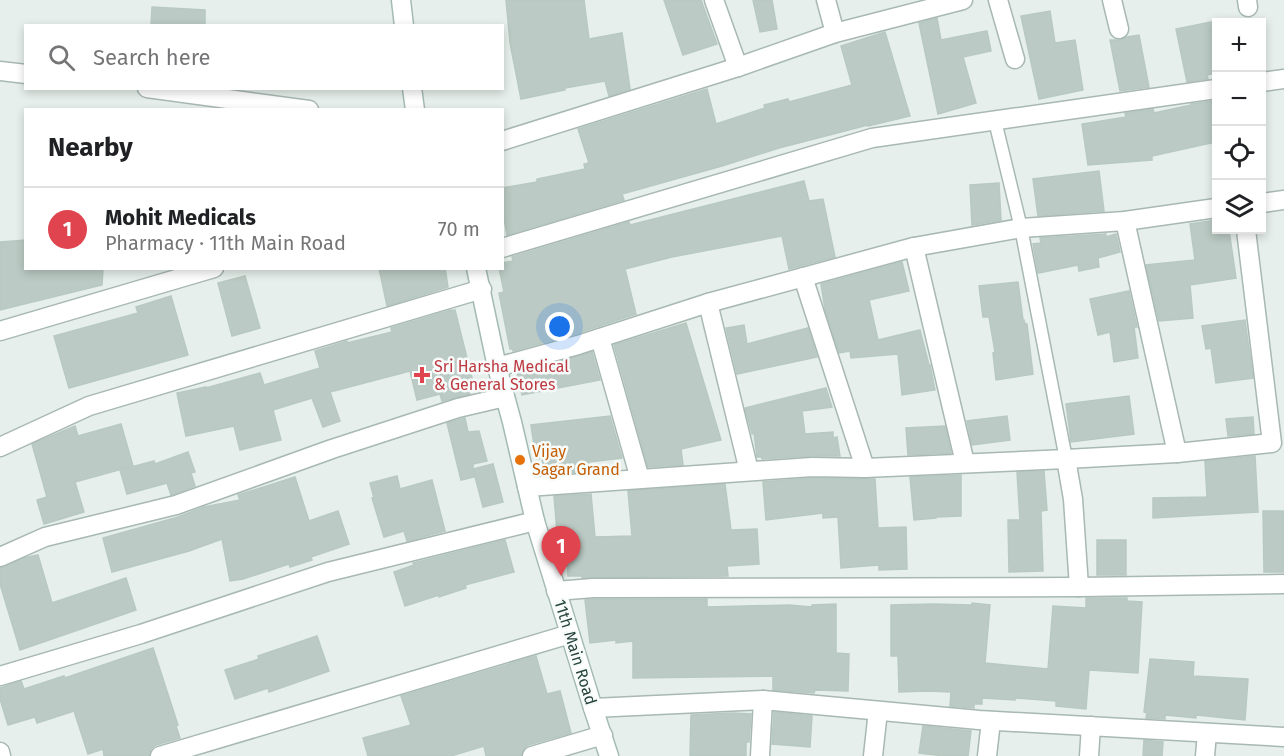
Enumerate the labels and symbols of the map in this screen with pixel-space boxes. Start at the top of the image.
your location [545,312,574,341]
place label: Sri Harsha Medical & General Stores [434,357,569,394]
marker: Sri Harsha Medical & General Stores [415,368,429,382]
place label: Vijay Sagar Grand [532,442,620,479]
marker: Vijay Sagar Grand [513,453,527,467]
pin: 1 [542,526,580,576]
street label: 11th Main Road [550,597,601,707]

